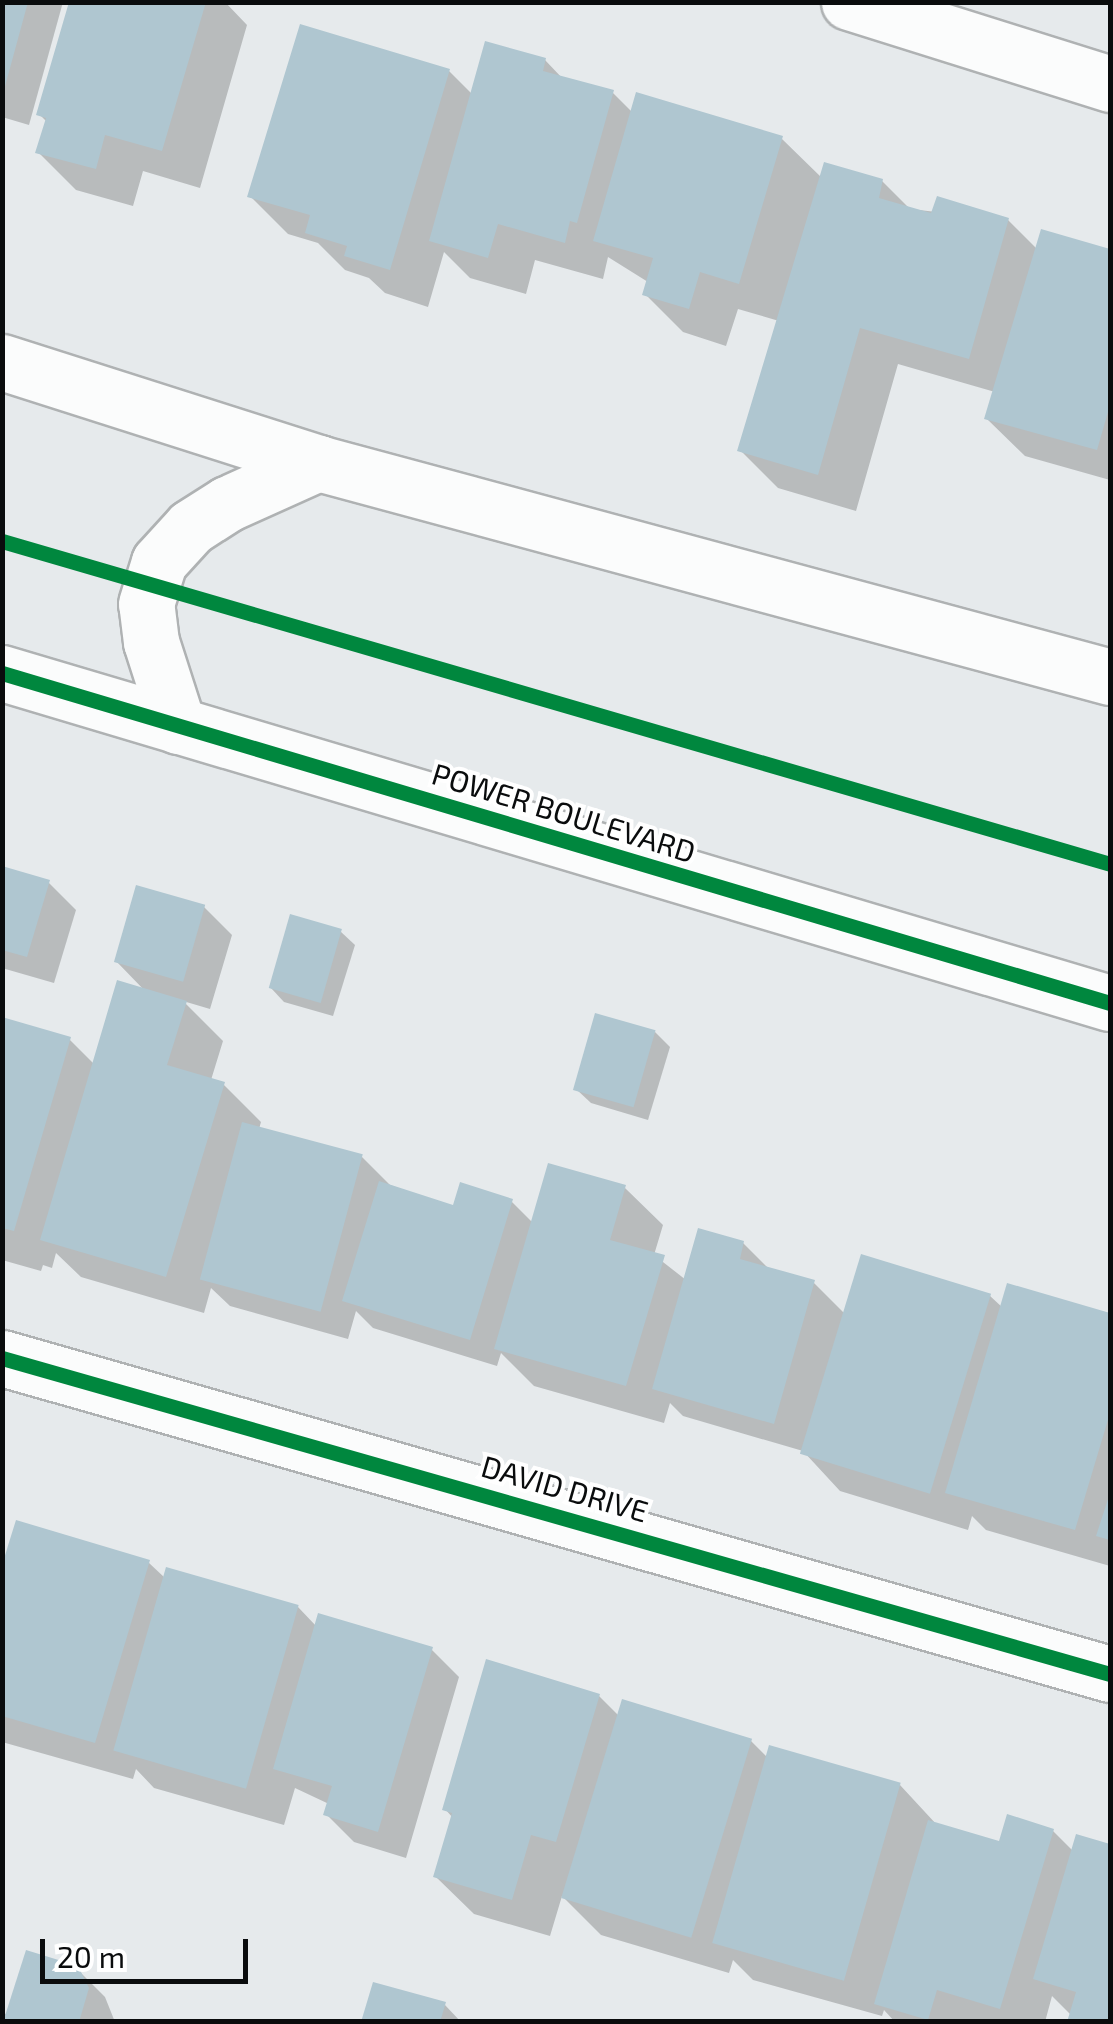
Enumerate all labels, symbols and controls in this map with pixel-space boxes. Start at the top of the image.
street label: POWER BOULEVARD [428,755,700,869]
street label: DAVID DRIVE [478,1447,652,1529]
scale bar [45,1919,252,1981]
text: 20 m [57,1938,125,1974]

